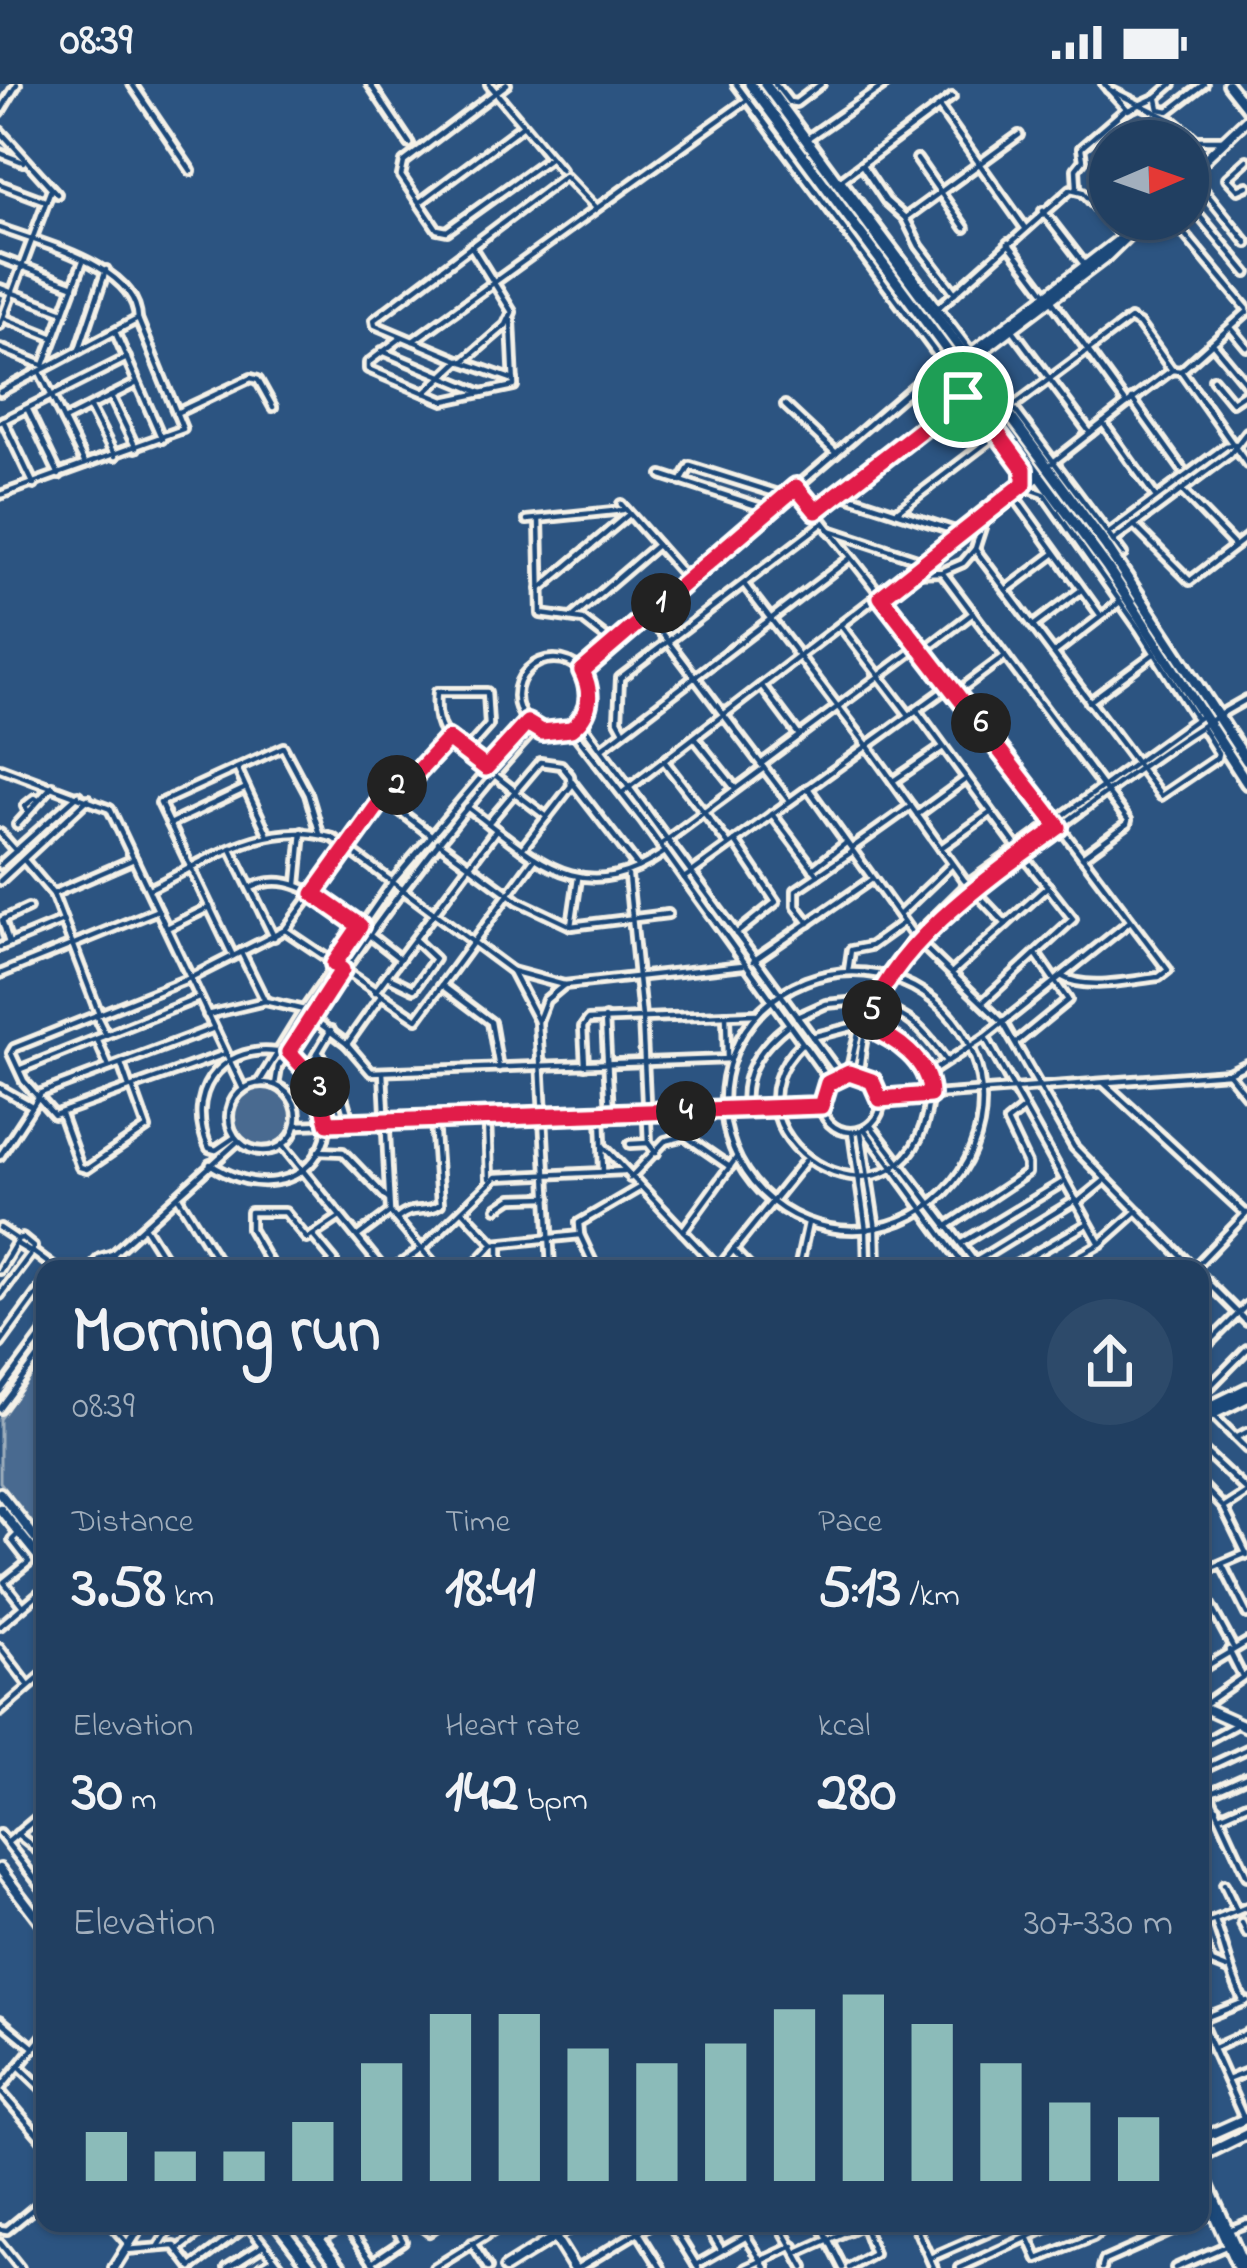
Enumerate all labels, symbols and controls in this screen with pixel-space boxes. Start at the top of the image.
text: 08:39 [60,9,132,75]
north arrow [1089,120,1209,240]
map controls [1089,120,1209,240]
pin [912,346,1014,448]
icon: arrive [930,364,996,430]
pin: 1 [631,573,691,633]
text: 1 [656,579,666,627]
pin: 6 [951,693,1011,753]
text: 6 [974,699,988,747]
pin: 2 [367,755,427,815]
text: 2 [389,761,405,809]
pin: 5 [842,980,902,1040]
text: 5 [863,986,881,1034]
pin: 3 [290,1057,350,1117]
text: 3 [313,1063,327,1111]
pin: 4 [656,1081,716,1141]
text: 4 [679,1087,693,1135]
text: Morning run [72,1286,381,1382]
button: share [1047,1299,1173,1425]
text: 08:39 [72,1379,135,1436]
text: Distance [72,1499,194,1547]
text: Time [445,1499,510,1547]
text: Pace [818,1499,882,1547]
text: 3.58 [72,1547,166,1634]
text: 18:41 [445,1547,535,1634]
text: 5:13 [818,1547,901,1634]
text: km [166,1573,214,1621]
text: /km [901,1573,960,1621]
text: Elevation [72,1703,193,1751]
text: Heart rate [445,1703,580,1751]
text: kcal [818,1703,870,1751]
text: 30 [72,1751,123,1838]
text: 142 [445,1751,519,1838]
text: 280 [818,1751,896,1838]
text: m [123,1777,157,1825]
text: bpm [519,1777,588,1825]
text: Elevation [72,1896,215,1953]
text: 307–330 m [1024,1896,1173,1953]

